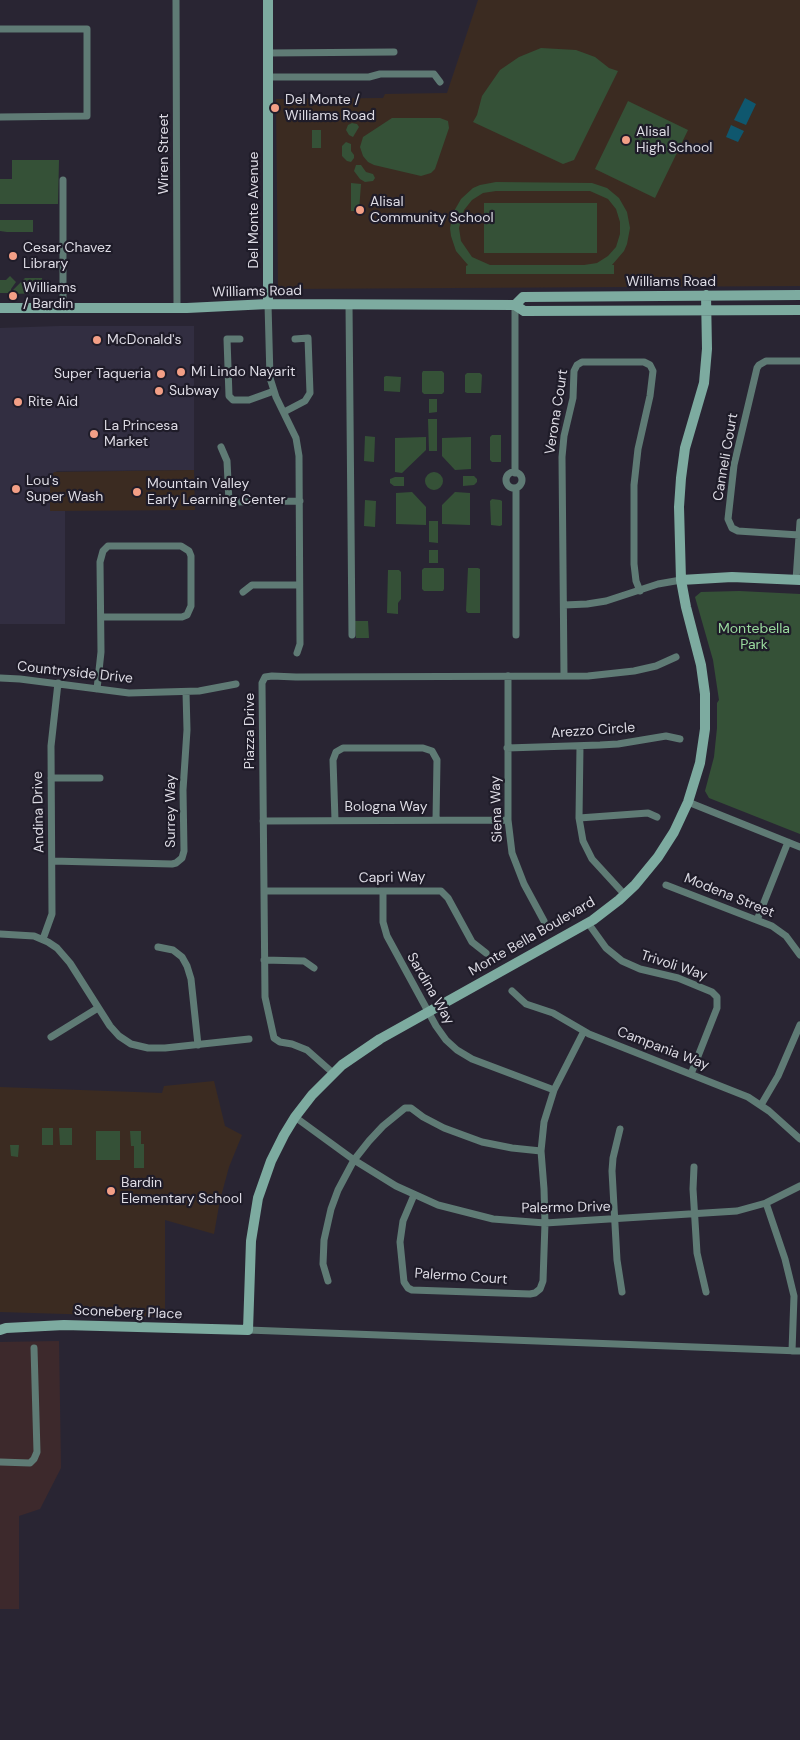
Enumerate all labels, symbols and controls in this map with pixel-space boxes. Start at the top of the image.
place label: Del Monte / Williams Road [285,92,375,124]
marker: Del Monte / Williams Road [269,102,281,114]
street label: Wiren Street [156,113,172,195]
place label: Alisal High School [636,124,712,156]
marker: Alisal High School [620,134,632,146]
street label: Del Monte Avenue [246,151,262,269]
place label: Alisal Community School [370,194,494,226]
marker: Alisal Community School [354,204,366,216]
place label: Cesar Chavez Library [23,240,111,272]
marker: Cesar Chavez Library [7,250,19,262]
street label: Williams Road [626,274,716,290]
place label: Williams / Bardin [23,280,77,312]
street label: Williams Road [212,283,302,301]
marker: Williams / Bardin [7,290,19,302]
place label: McDonald's [107,332,182,348]
marker: McDonald's [91,334,103,346]
place label: Mi Lindo Nayarit [191,364,296,380]
place label: Super Taqueria [54,366,151,382]
marker: Mi Lindo Nayarit [175,366,187,378]
marker: Super Taqueria [155,368,167,380]
street label: Verona Court [542,368,572,456]
place label: Subway [169,383,219,399]
marker: Subway [153,385,165,397]
place label: Rite Aid [28,394,78,410]
marker: Rite Aid [12,396,24,408]
street label: Canneli Court [710,412,742,502]
place label: La Princesa Market [104,418,178,451]
marker: La Princesa Market [88,428,100,440]
place label: Lou's Super Wash [26,473,103,506]
place label: Mountain Valley Early Learning Center [147,476,286,508]
marker: Lou's Super Wash [10,483,22,495]
marker: Mountain Valley Early Learning Center [131,486,143,498]
park label: Montebella Park [718,621,790,654]
street label: Countryside Drive [16,659,134,687]
street label: Piazza Drive [242,693,258,769]
street label: Arezzo Circle [550,720,636,742]
street label: Andina Drive [30,771,48,853]
street label: Surrey Way [163,774,179,848]
street label: Siena Way [487,775,507,843]
street label: Bologna Way [344,799,428,815]
street label: Capri Way [358,869,426,887]
street label: Modena Street [681,870,777,922]
street label: Monte Bella Boulevard [466,894,598,980]
street label: Trivoli Way [639,947,709,985]
street label: Sardina Way [403,950,457,1028]
street label: Campania Way [615,1024,711,1074]
place label: Bardin Elementary School [121,1175,242,1208]
marker: Bardin Elementary School [105,1185,117,1197]
street label: Palermo Drive [521,1199,611,1217]
street label: Palermo Court [414,1265,508,1289]
street label: Sconeberg Place [73,1303,183,1323]

